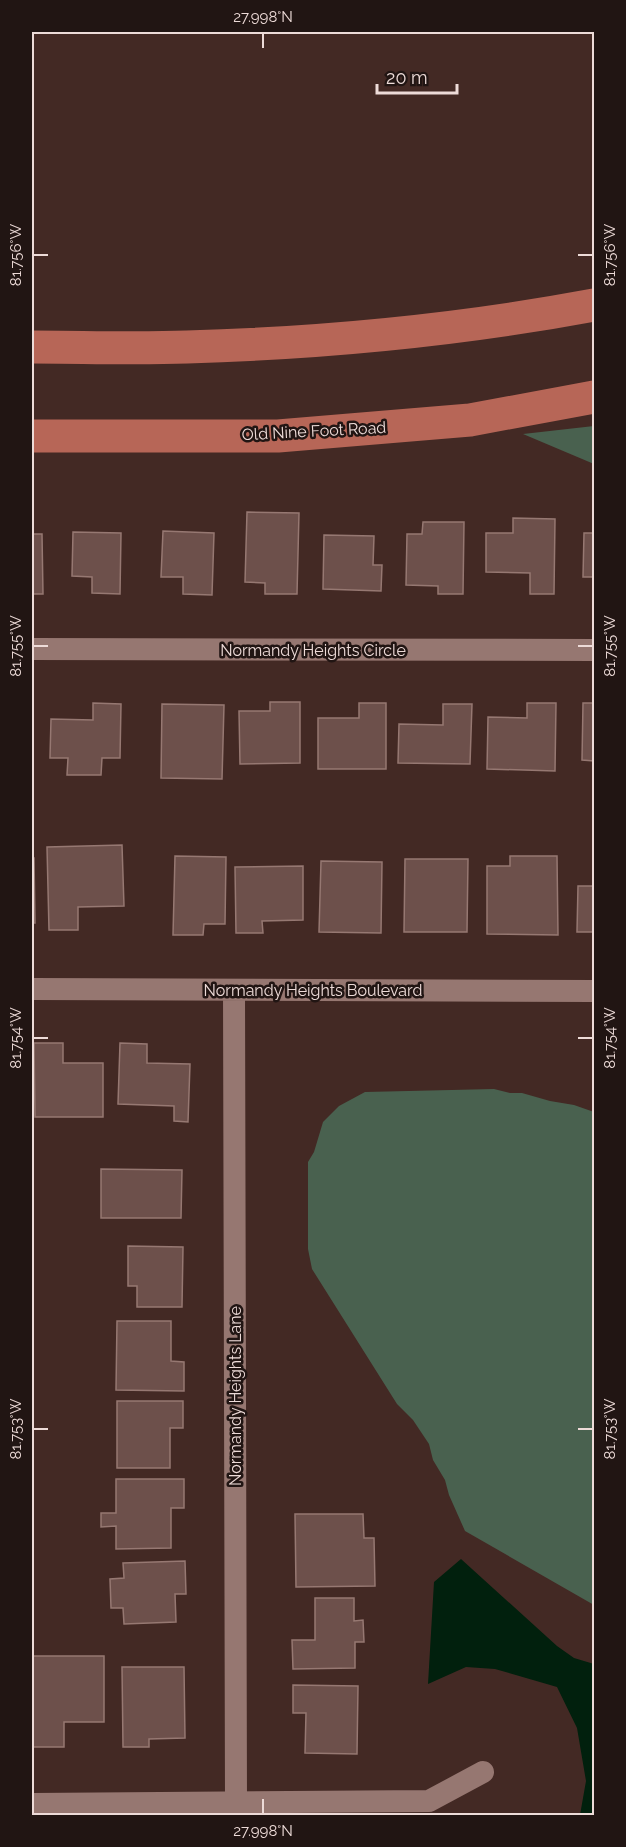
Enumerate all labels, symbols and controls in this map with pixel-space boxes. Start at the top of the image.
text: 27.998°N [233,8,293,26]
scale bar [377,57,456,95]
text: 20 m [386,67,428,88]
text: 81.756°W [7,223,25,286]
text: 81.756°W [601,223,619,286]
street label: Old Nine Foot Road [241,418,387,444]
text: 81.755°W [7,615,25,677]
text: 81.755°W [601,615,619,677]
street label: Normandy Heights Circle [220,641,406,660]
street label: Normandy Heights Boulevard [204,981,422,1000]
text: 81.754°W [7,1007,25,1069]
text: 81.754°W [601,1007,619,1069]
street label: Normandy Heights Lane [226,1306,245,1486]
text: 81.753°W [7,1398,25,1460]
text: 81.753°W [601,1398,619,1460]
text: 27.998°N [233,1822,293,1840]

